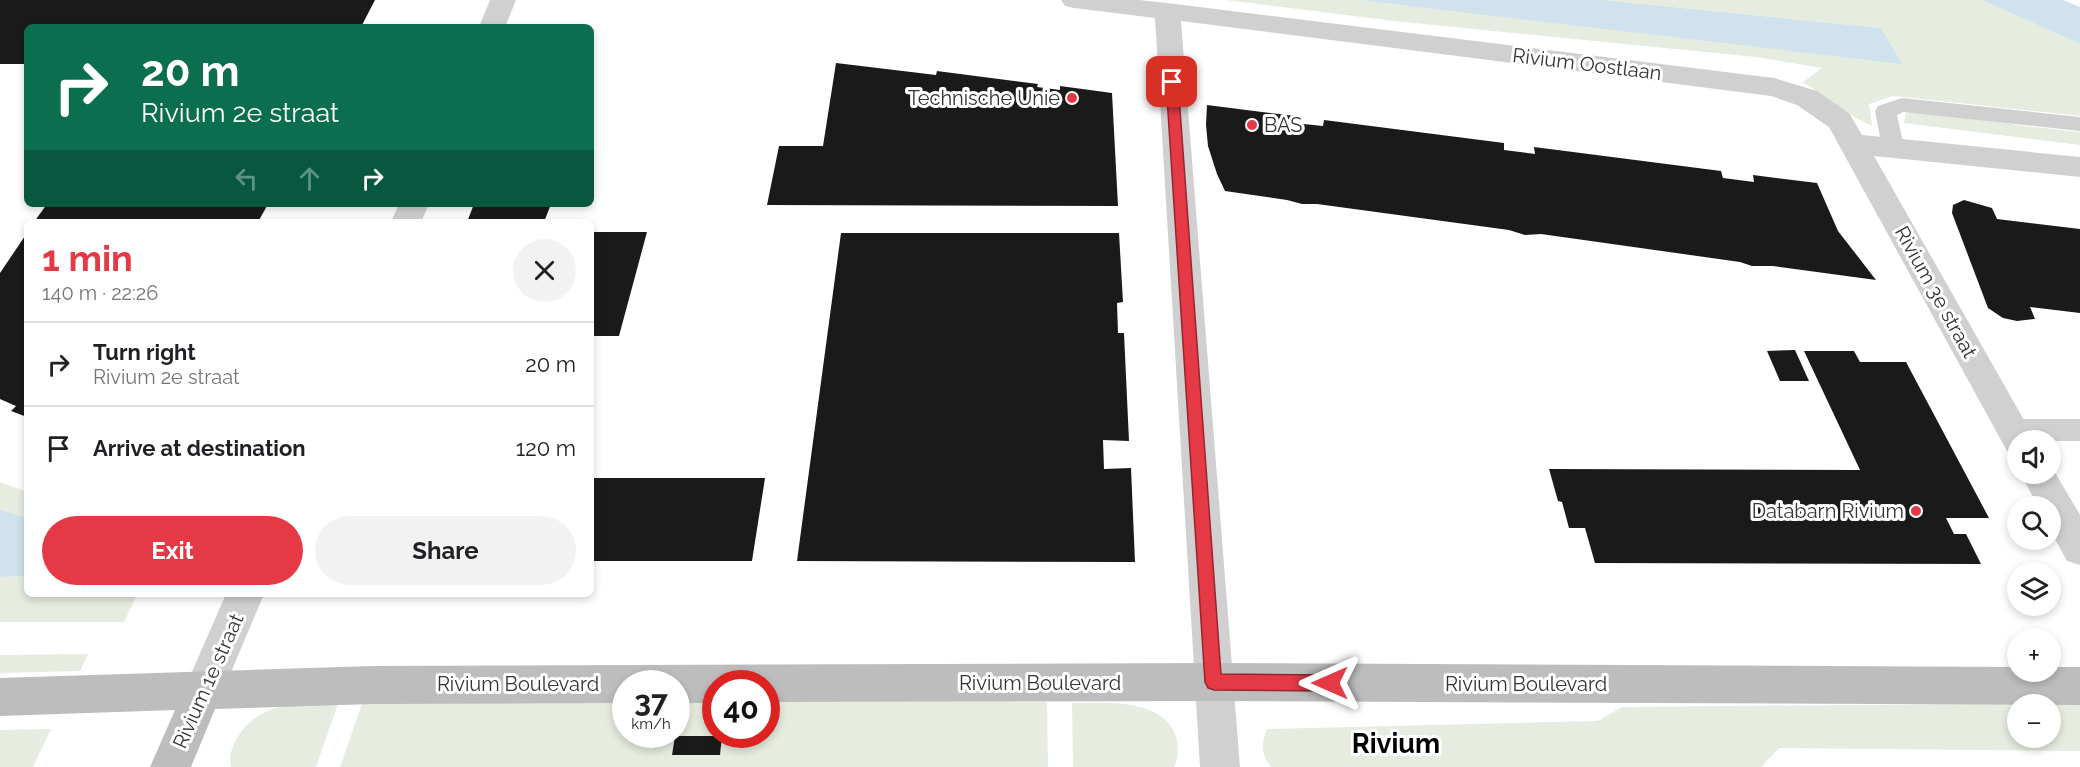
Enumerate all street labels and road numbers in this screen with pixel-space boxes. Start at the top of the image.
street label: Rivium Oostlaan [1511,43,1663,85]
street label: Rivium 3e straat [1890,222,1982,362]
street label: Rivium 1e straat [168,610,249,752]
street label: Rivium Boulevard [959,671,1121,695]
street label: Rivium Boulevard [437,672,599,696]
street label: Rivium Boulevard [1445,672,1607,696]

